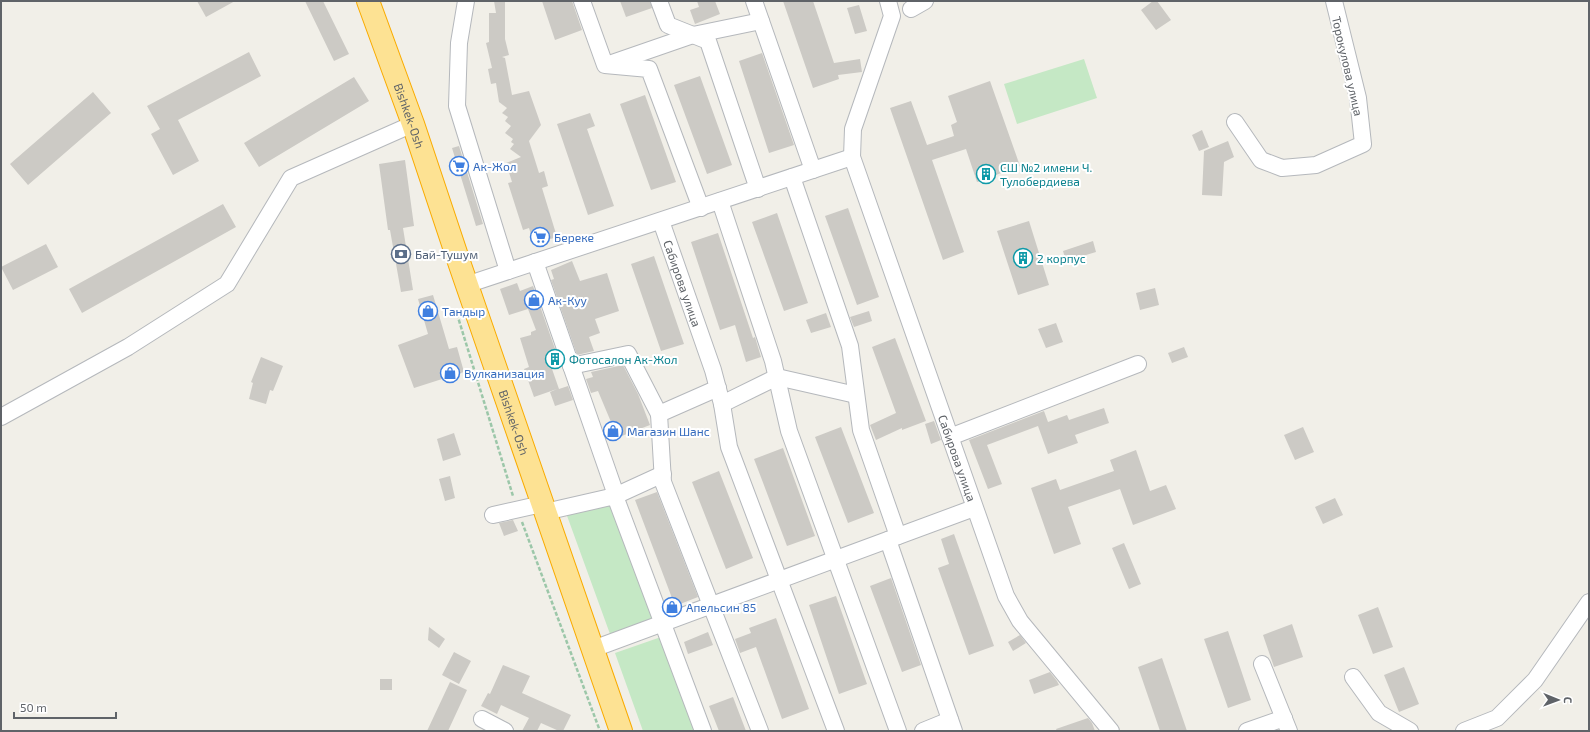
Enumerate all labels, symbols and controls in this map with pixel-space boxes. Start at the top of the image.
street label: Торокулова улица [1329,15,1366,117]
street label: Bishkek-Osh [392,81,428,150]
supermarket icon: Ак-Жол [448,155,470,177]
place label: Ак-Жол [473,159,516,173]
place label: СШ №2 имени Ч. Тулобердиева [1000,160,1092,189]
building icon: СШ №2 имени Ч. Тулобердиева [975,163,997,185]
supermarket icon: Береке [529,226,551,248]
place label: Береке [554,230,594,244]
street label: Сабирова улица [661,238,704,328]
bank icon: Бай-Тушум [390,243,412,265]
place label: Бай-Тушум [415,247,478,262]
building icon: 2 корпус [1012,247,1034,269]
place label: 2 корпус [1037,251,1086,266]
shop icon: Ак-Куу [523,289,545,311]
place label: Ак-Куу [548,293,588,308]
shop icon: Тандыр [417,300,439,322]
place label: Тандыр [442,304,485,318]
building icon: Фотосалон Ак-Жол [544,348,566,370]
place label: Фотосалон Ак-Жол [569,352,677,366]
shop icon: Вулканизация [439,362,461,384]
place label: Вулканизация [464,366,545,381]
street label: Bishkek-Osh [497,388,532,457]
street label: Сабирова улица [936,413,979,503]
shop icon: Магазин Шанс [602,420,624,442]
place label: Магазин Шанс [627,424,710,438]
shop icon: Апельсин 85 [661,596,683,618]
place label: Апельсин 85 [686,600,756,614]
north arrow [1538,680,1578,720]
scale bar [14,694,116,720]
text: С [1562,697,1575,704]
text: 50 m [20,700,47,714]

